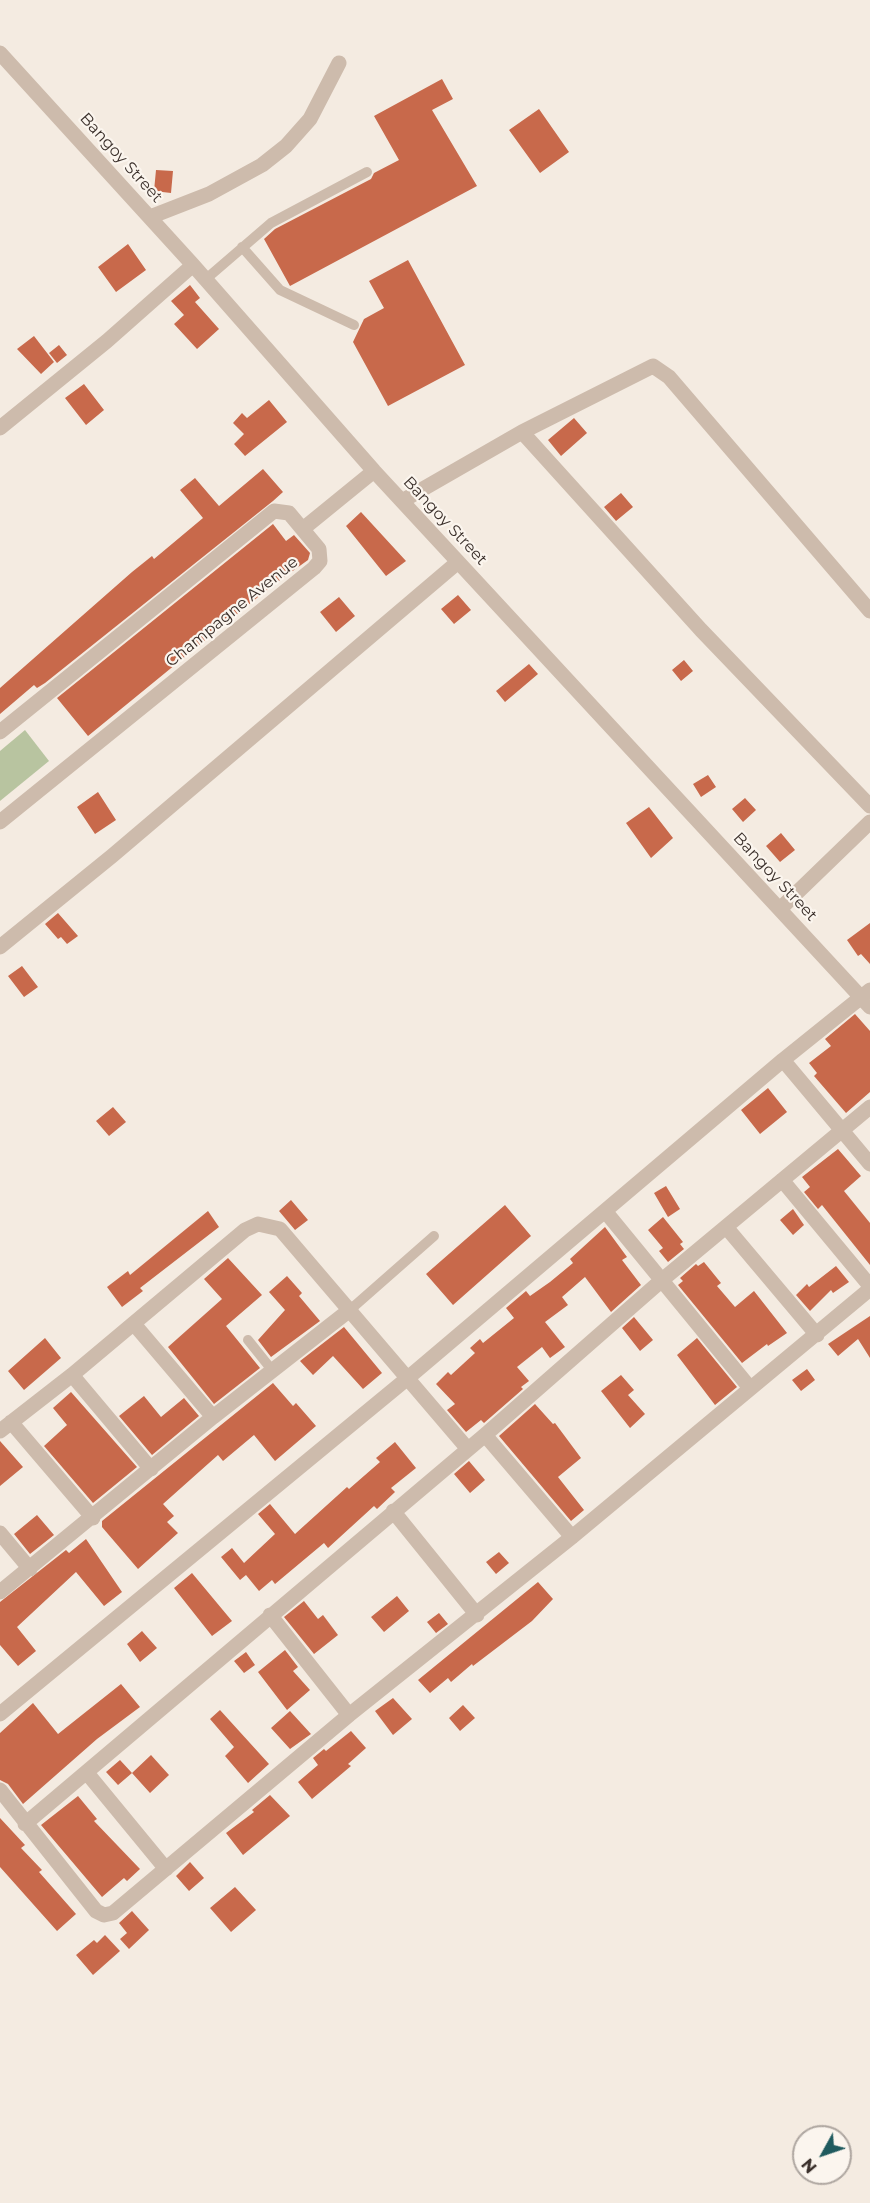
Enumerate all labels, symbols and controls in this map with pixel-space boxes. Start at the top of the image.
street label: Bangoy Street [76,109,166,207]
street label: Bangoy Street [399,473,491,569]
street label: Champagne Avenue [162,553,302,671]
street label: Bangoy Street [729,829,821,925]
north arrow [792,2125,852,2185]
text: N [798,2155,821,2177]

